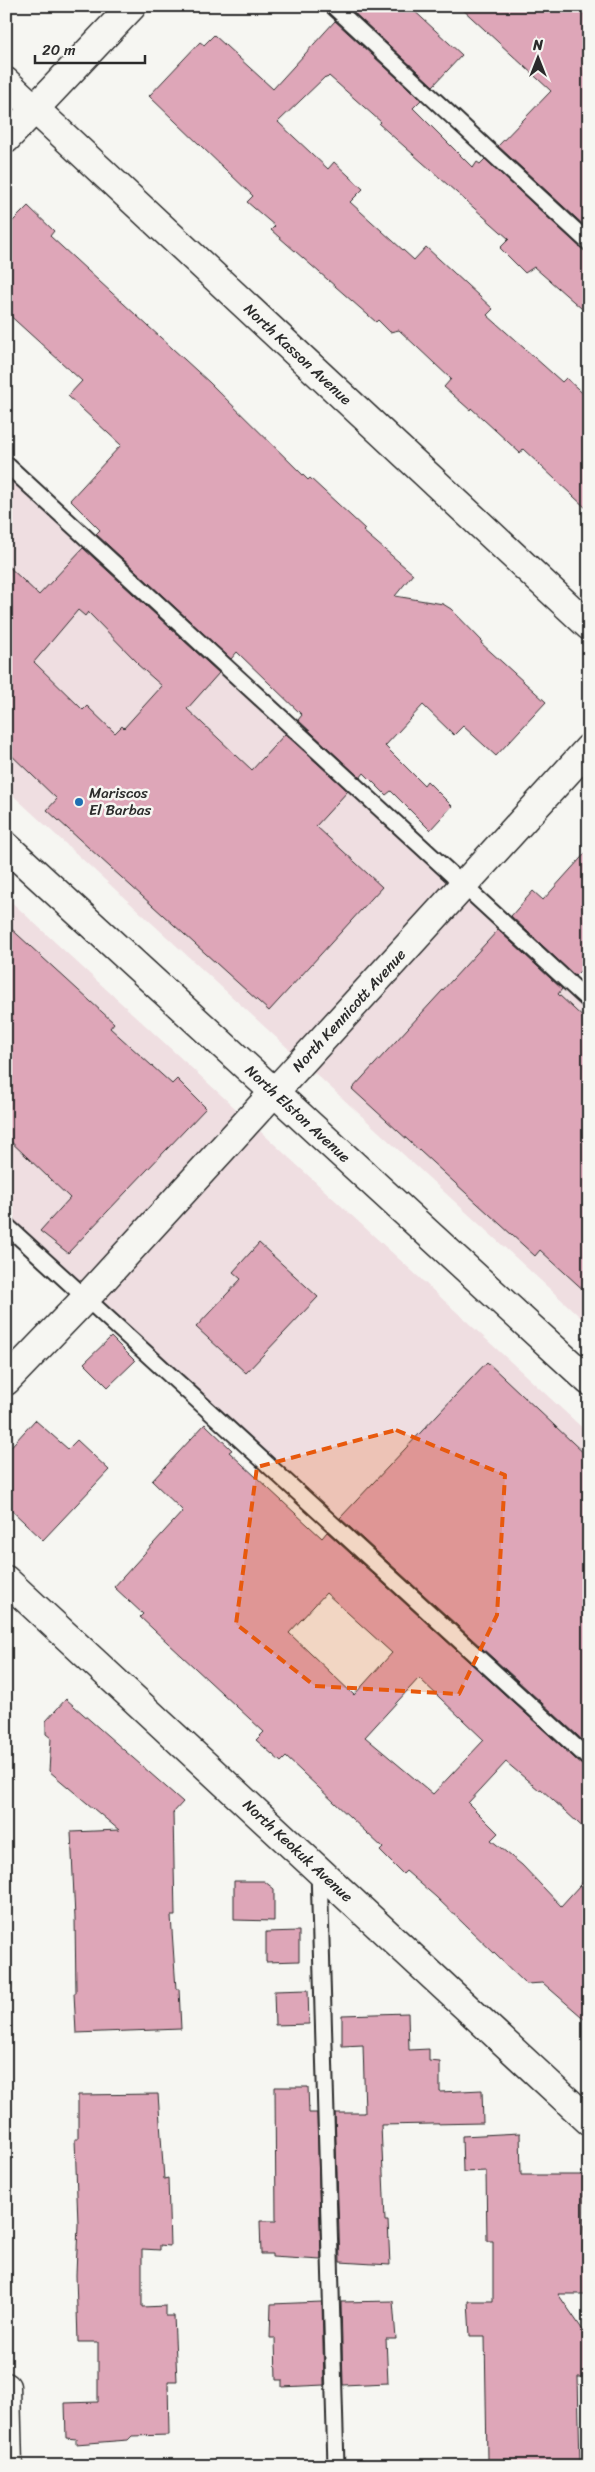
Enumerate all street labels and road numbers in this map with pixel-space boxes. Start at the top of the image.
street label: North Kasson Avenue [238,297,358,412]
street label: North Kennicott Avenue [286,943,413,1078]
street label: North Elston Avenue [239,1058,357,1170]
street label: North Keokuk Avenue [236,1793,359,1909]

